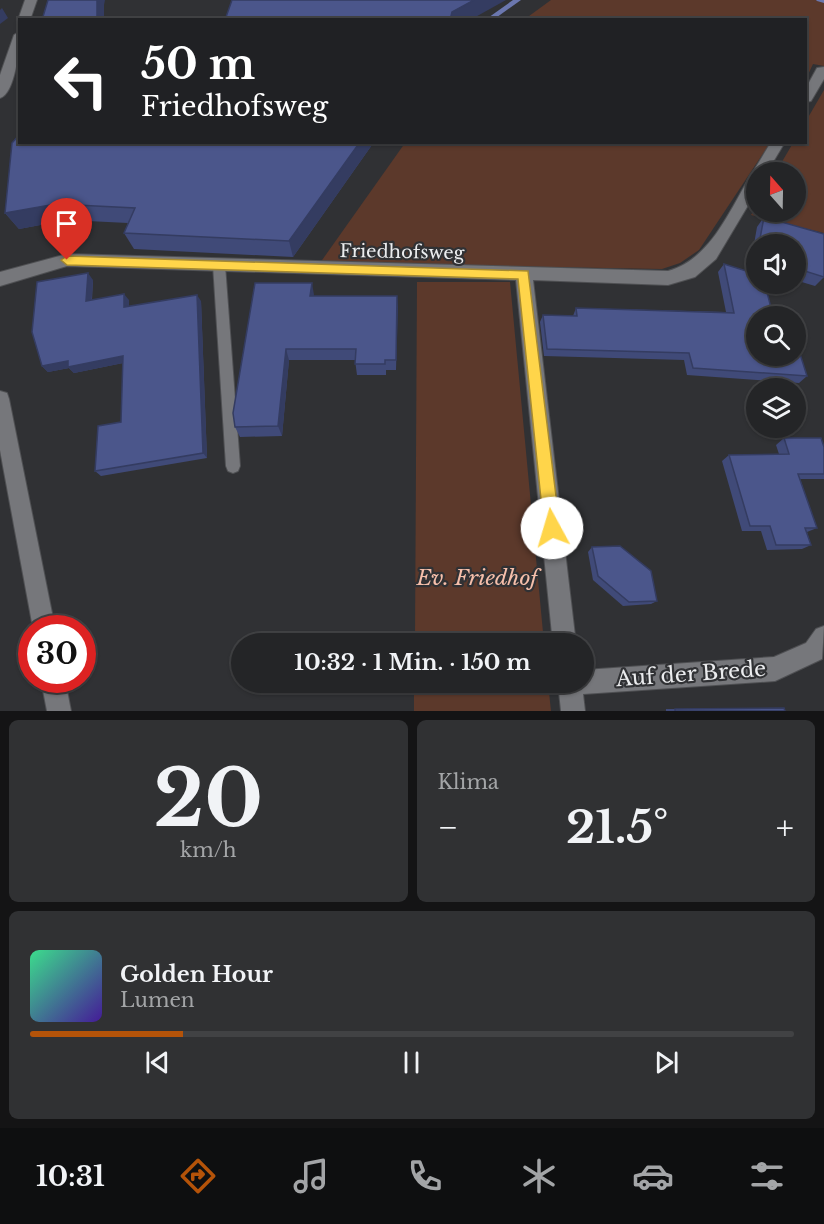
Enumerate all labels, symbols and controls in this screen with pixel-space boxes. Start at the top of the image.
text: 50 m [141,38,255,90]
icon: left [42,42,120,120]
text: Friedhofsweg [141,90,328,123]
north arrow [746,162,806,222]
map controls [746,162,806,438]
pin [41,198,92,260]
icon: arrive [50,207,83,240]
button: sound [746,234,806,294]
street label: Friedhofsweg [339,240,465,264]
button: search [746,306,806,366]
button: layers [746,378,806,438]
position arrow [520,496,584,560]
park label: Ev. Friedhof [416,565,542,591]
speed limit sign: 30 [18,615,96,693]
text: 10:32 · 1 Min. · 150 m [294,649,531,676]
street label: Auf der Brede [614,656,767,692]
text: 20 [153,750,263,847]
text: Klima [438,770,499,794]
text: 21.5° [566,799,668,855]
text: − [438,807,458,848]
text: + [776,807,794,848]
text: km/h [180,838,237,862]
text: Golden Hour [120,961,273,988]
text: Lumen [120,988,195,1012]
icon: previous [141,1046,174,1079]
icon: pause [395,1046,428,1079]
icon: next [650,1046,683,1079]
icon: directions [177,1155,219,1197]
icon: music [290,1155,332,1197]
icon: phone [404,1155,446,1197]
icon: climate [518,1155,560,1197]
icon: car [632,1155,674,1197]
icon: filters [746,1155,788,1197]
text: 10:31 [36,1160,105,1193]

